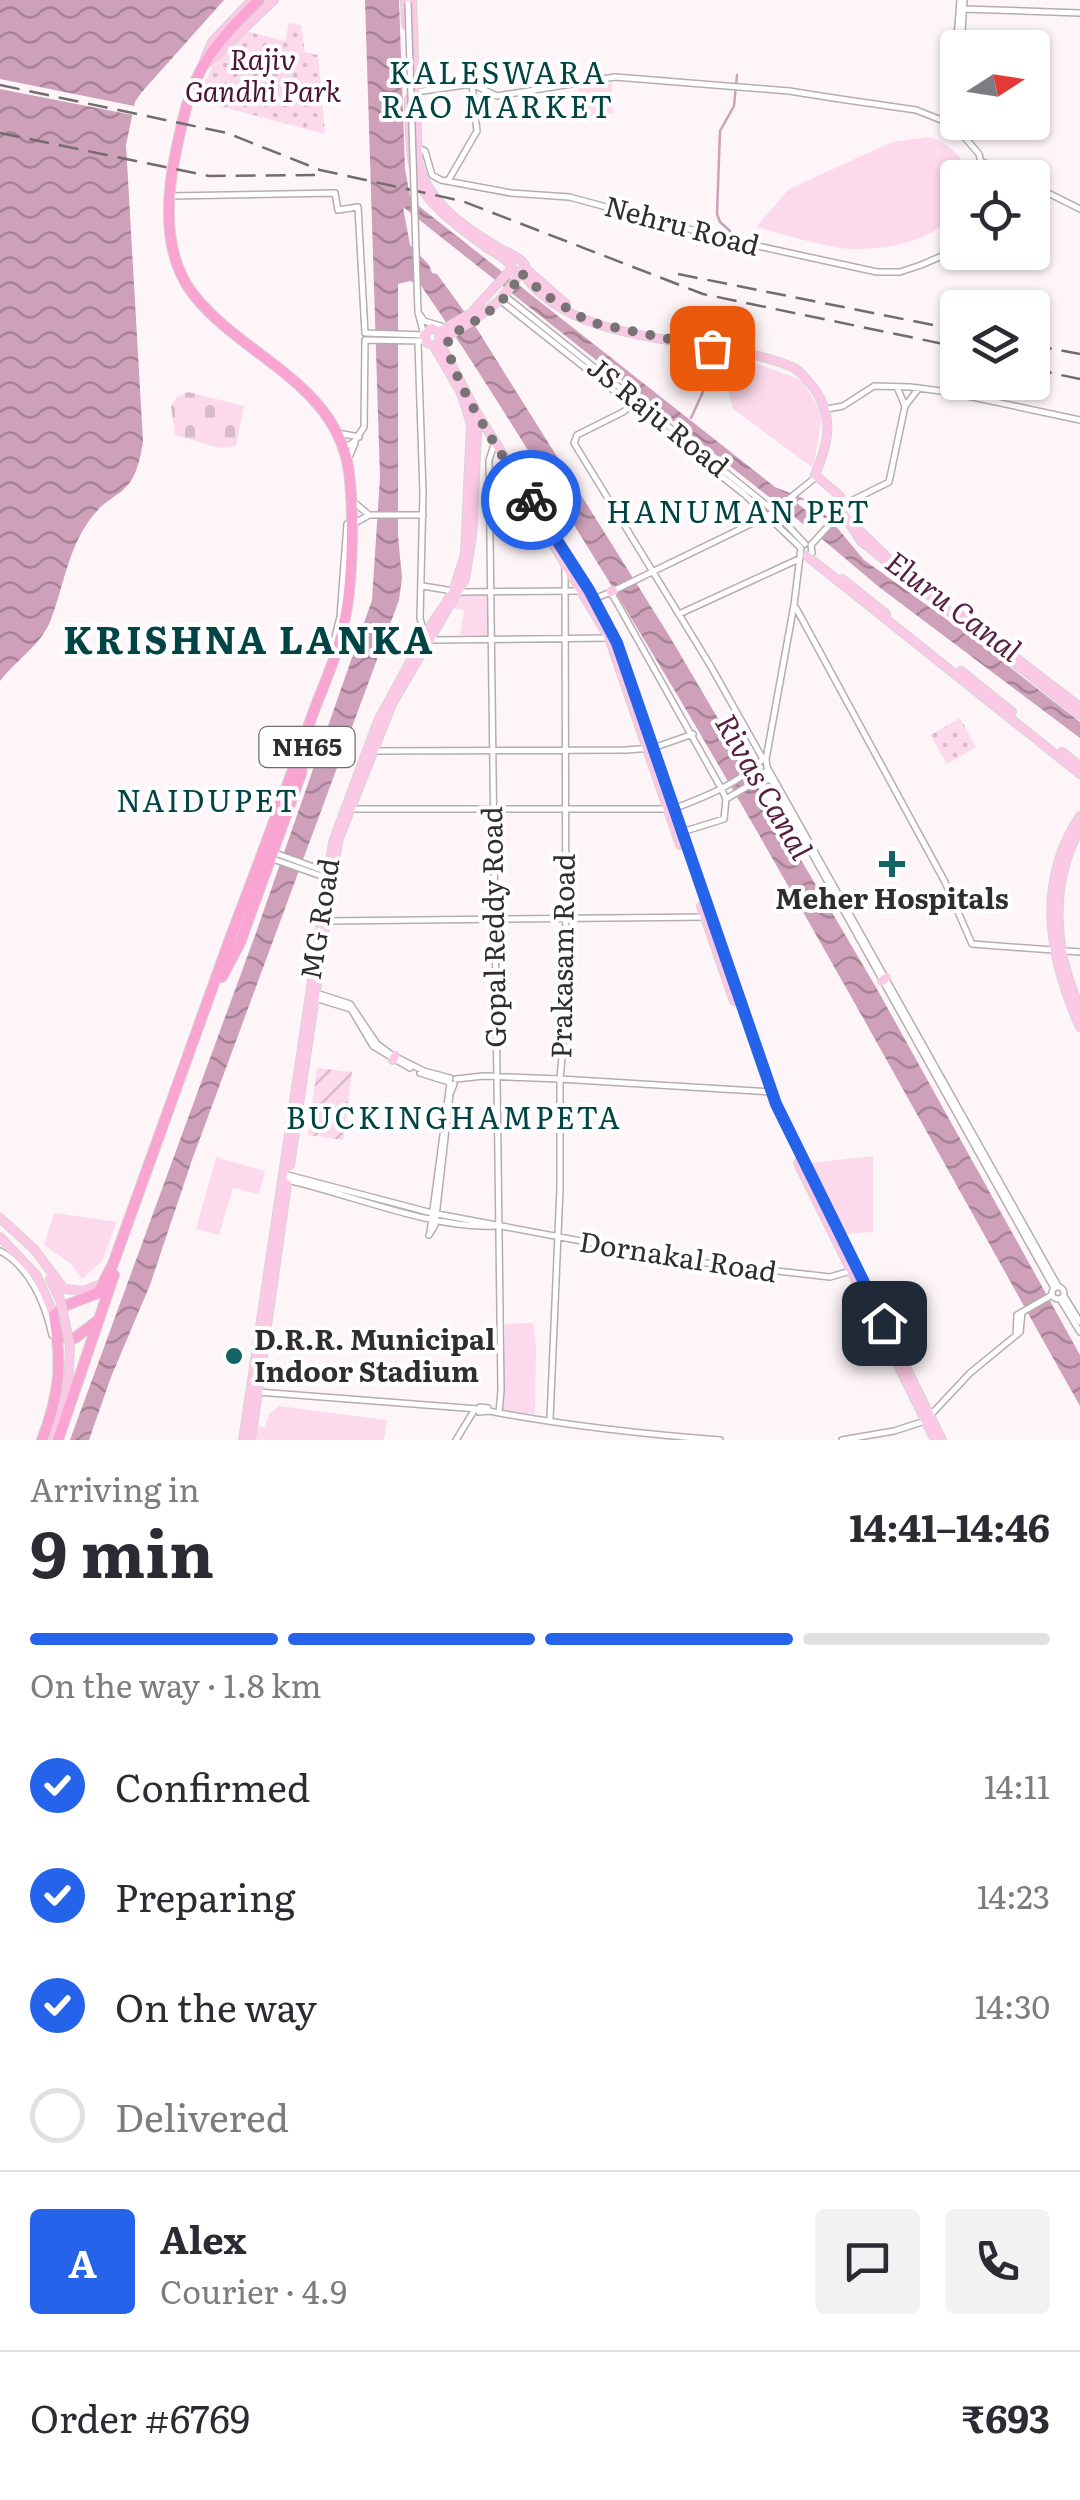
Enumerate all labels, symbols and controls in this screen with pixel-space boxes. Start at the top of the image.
north arrow [940,30,1050,140]
map controls [940,30,1050,400]
park label: Rajiv Gandhi Park [185,37,342,111]
district label: KALESWARA RAO MARKET [381,49,615,127]
button: locate [940,160,1050,270]
street label: Nehru Road [600,183,765,265]
button: layers [940,290,1050,400]
pin [670,306,755,391]
icon: bag [685,321,740,376]
street label: JS Raju Road [579,345,739,486]
courier [481,450,581,550]
icon: bike [504,473,559,528]
district label: HANUMAN PET [606,488,872,532]
water label: Eluru Canal [878,539,1032,671]
district label: KRISHNA LANKA [63,609,435,666]
water label: Rivas Canal [706,705,825,867]
road number: NH65 [260,727,354,767]
district label: NAIDUPET [116,777,300,821]
street label: Gopal Reddy Road [469,806,515,1048]
marker: Meher Hospitals [879,851,905,877]
street label: Prakasam Road [538,853,584,1059]
street label: MG Road [288,855,348,982]
place label: Meher Hospitals [775,876,1009,918]
district label: BUCKINGHAMPETA [286,1094,622,1138]
street label: Dornakal Road [577,1219,780,1291]
pin [842,1281,927,1366]
icon: home [857,1296,912,1351]
place label: D.R.R. Municipal Indoor Stadium [254,1317,495,1391]
marker: D.R.R. Municipal Indoor Stadium [223,1345,245,1367]
text: Arriving in [30,1464,200,1512]
text: 14:41–14:46 [849,1497,1050,1554]
text: 9 min [30,1501,214,1598]
text: On the way · 1.8 km [30,1660,322,1708]
text: Confirmed [115,1757,310,1814]
icon: check [30,1758,85,1813]
text: 14:11 [984,1761,1050,1809]
text: Preparing [115,1867,295,1924]
icon: check [30,1868,85,1923]
text: 14:23 [977,1871,1050,1919]
text: On the way [115,1977,317,2034]
icon: check [30,1978,85,2033]
text: 14:30 [974,1981,1050,2029]
text: Delivered [115,2087,289,2144]
text: Alex [160,2209,246,2266]
button: chat [815,2209,920,2314]
button: phone [945,2209,1050,2314]
text: A [68,2233,97,2290]
text: Courier · 4.9 [160,2266,347,2314]
text: Order #6769 [30,2388,250,2445]
text: ₹693 [962,2388,1050,2445]

